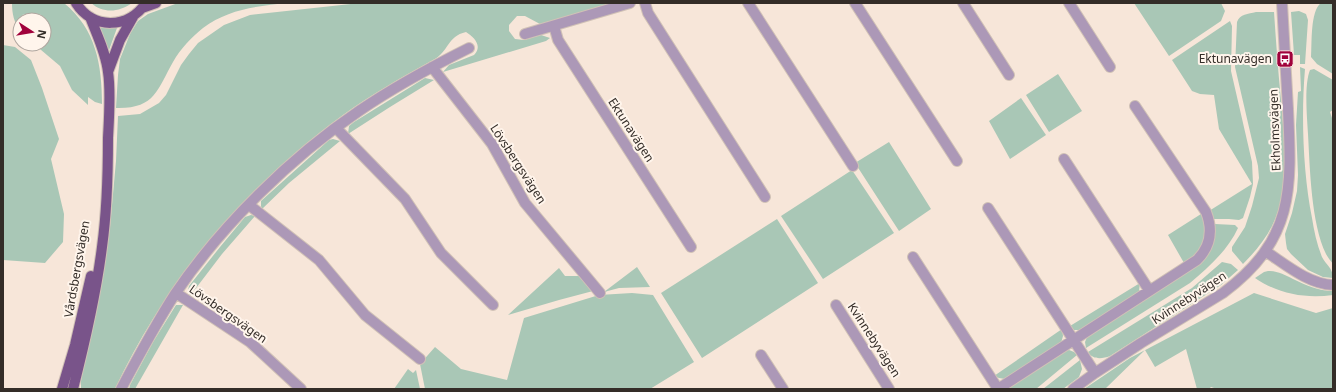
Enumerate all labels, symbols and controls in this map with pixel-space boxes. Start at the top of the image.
north arrow [12,12,52,52]
text: N [34,28,51,40]
bus stop icon: Ektunavägen [1275,49,1295,69]
place label: Ektunavägen [1199,50,1272,67]
street label: Ekholmsvägen [1265,89,1284,171]
street label: Ektunavägen [604,94,659,165]
street label: Lövsbergsvägen [486,121,551,207]
street label: Vårdsbergsvägen [60,219,93,319]
street label: Kvinnebyvägen [1148,267,1229,328]
street label: Lövsbergsvägen [186,280,271,347]
street label: Kvinnebyvägen [844,299,905,380]

